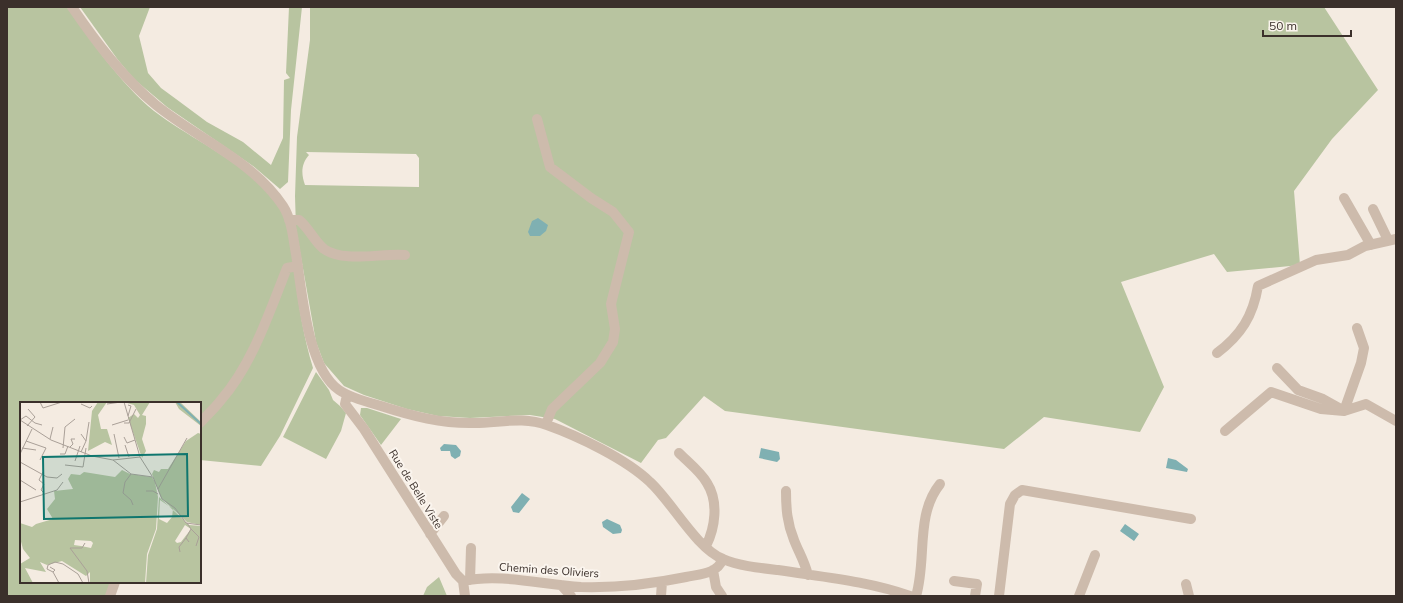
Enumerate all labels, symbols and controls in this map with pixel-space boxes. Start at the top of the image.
scale bar [1263,12,1351,38]
text: 50 m [1269,18,1297,33]
inset map [20,402,201,583]
street label: Rue de Belle Viste [386,447,446,531]
street label: Chemin des Oliviers [499,560,599,580]

